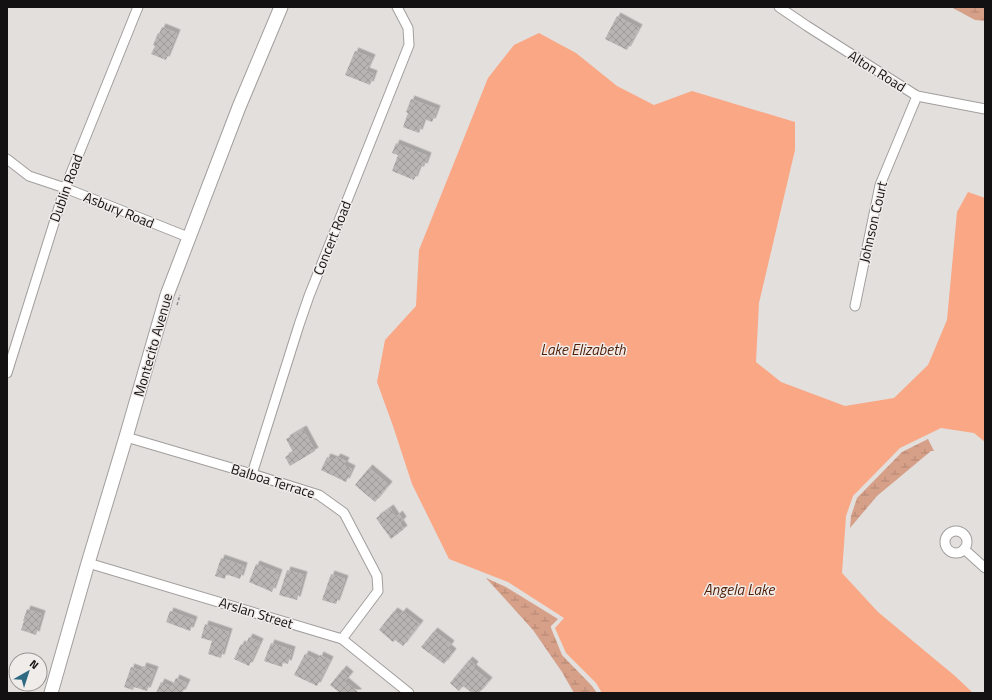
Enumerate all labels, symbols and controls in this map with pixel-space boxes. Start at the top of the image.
street label: Alton Road [844,45,910,97]
street label: Dublin Road [44,151,88,225]
street label: Johnson Court [853,179,892,265]
street label: Asbury Road [81,186,158,233]
street label: Concert Road [307,197,356,278]
street label: Montecito Avenue [128,291,177,399]
water label: Lake Elizabeth [541,338,626,361]
street label: Balboa Terrace [229,458,318,503]
water label: Angela Lake [704,578,776,601]
street label: Arslan Street [216,591,296,634]
north arrow [8,652,48,692]
text: N [26,656,42,673]

